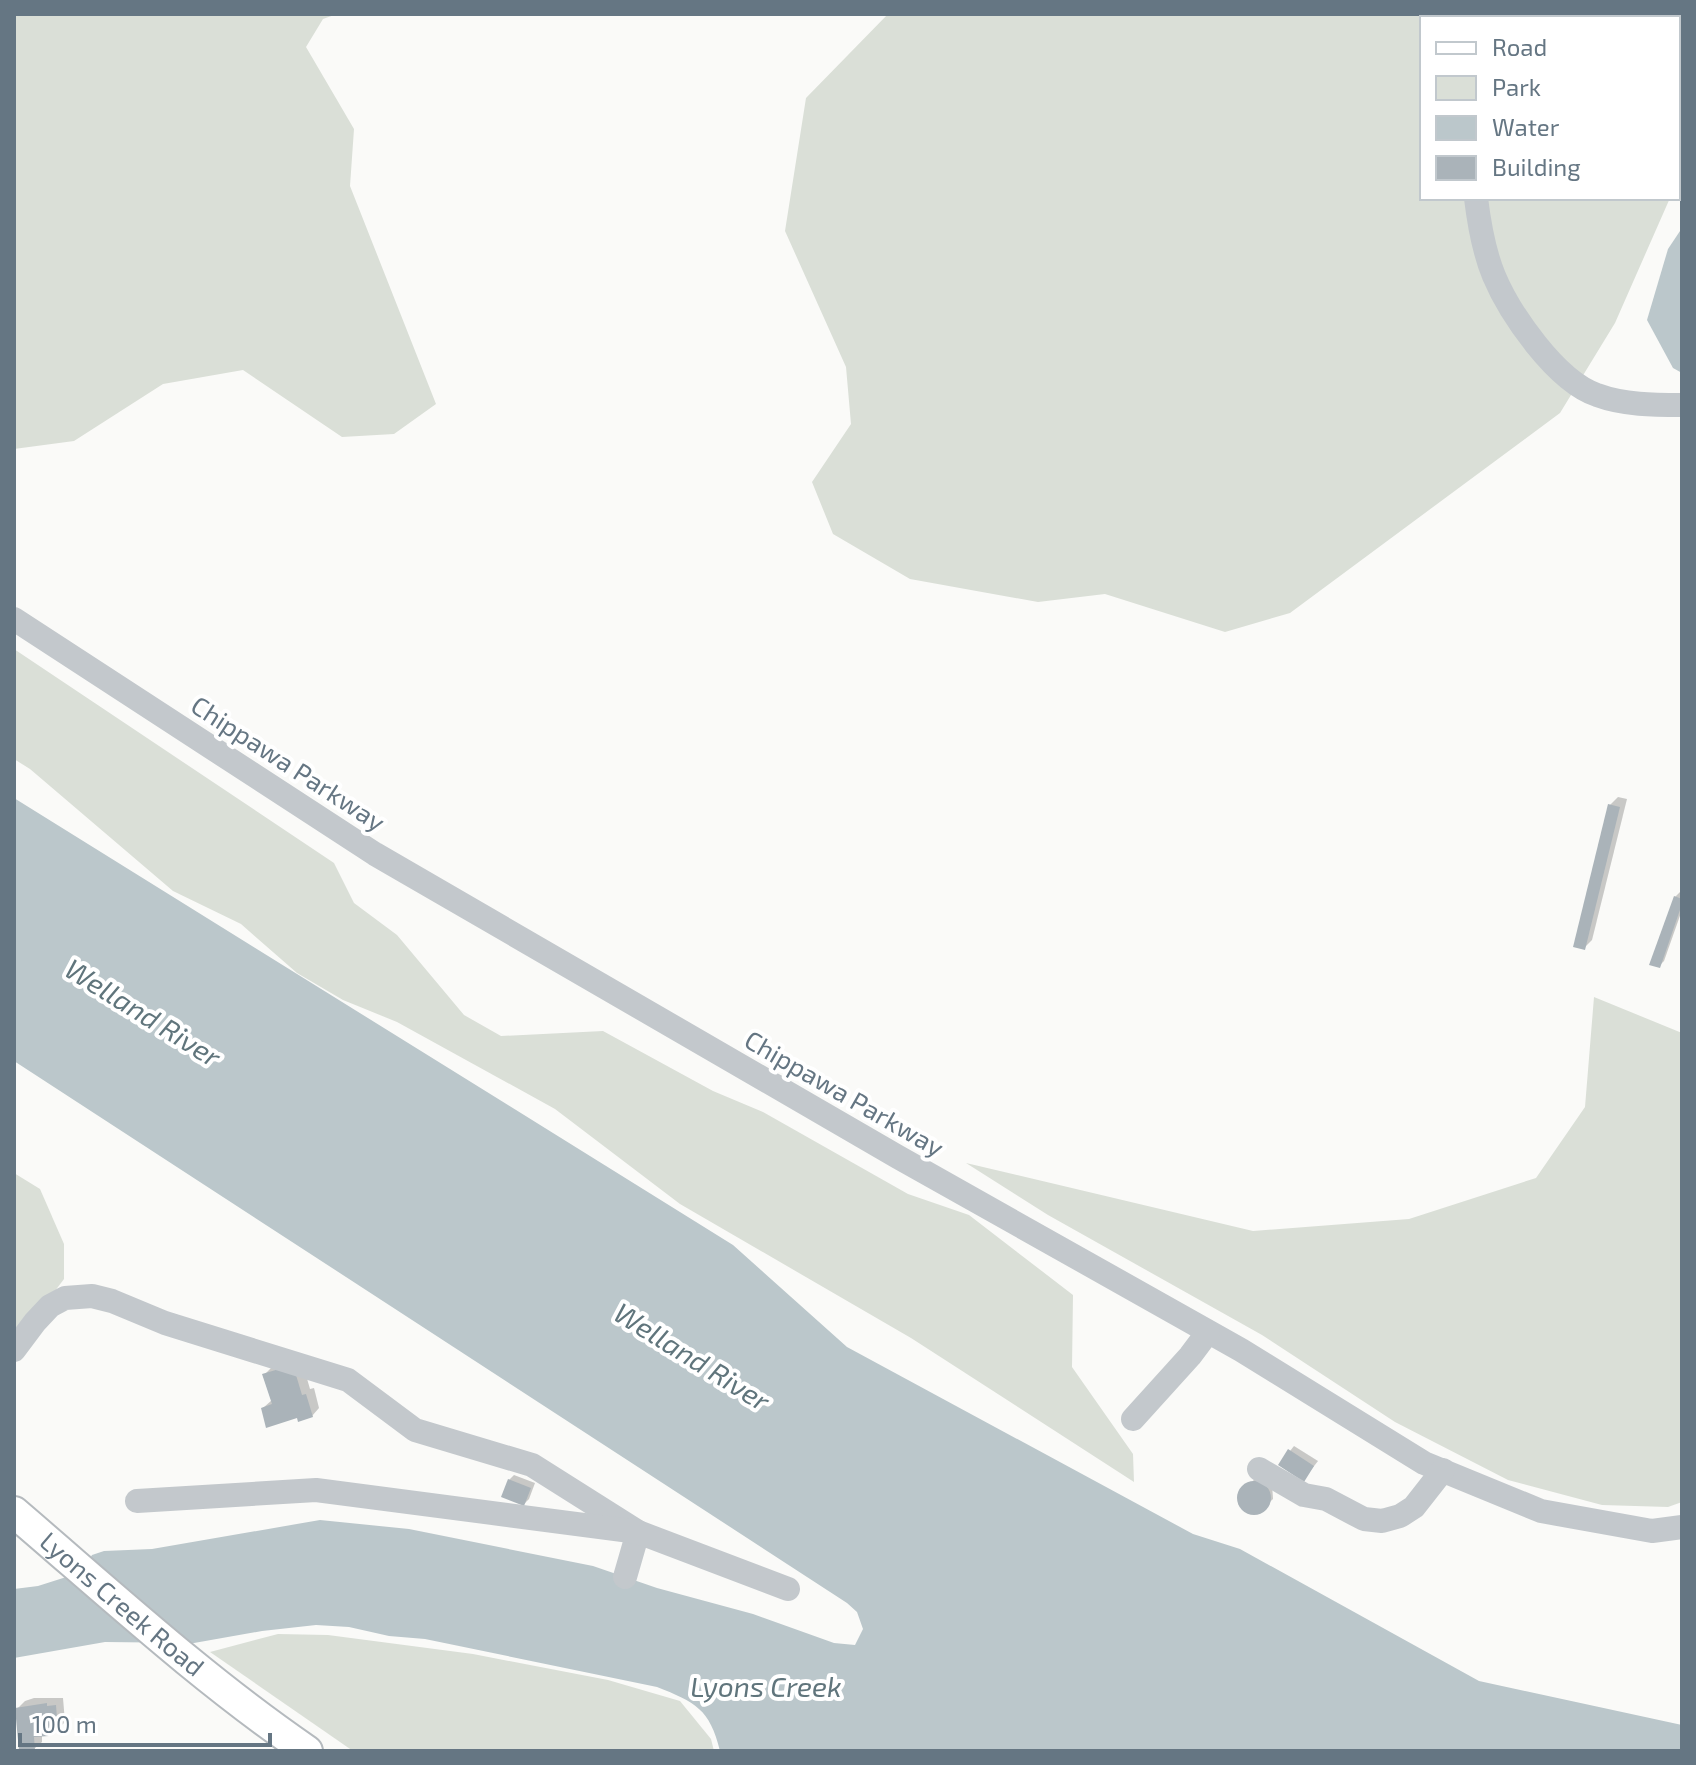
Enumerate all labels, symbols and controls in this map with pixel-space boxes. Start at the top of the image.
legend [1420,16,1680,200]
text: Road [1492,32,1547,61]
text: Park [1492,72,1541,101]
text: Water [1492,112,1560,141]
text: Building [1492,152,1581,181]
street label: Chippawa Parkway [186,689,392,837]
water label: Welland River [59,951,228,1074]
street label: Chippawa Parkway [740,1023,950,1162]
water label: Welland River [608,1295,777,1418]
street label: Lyons Creek Road [35,1525,211,1682]
water label: Lyons Creek [690,1669,842,1703]
scale bar [20,1697,270,1747]
text: 100 m [32,1709,97,1738]

